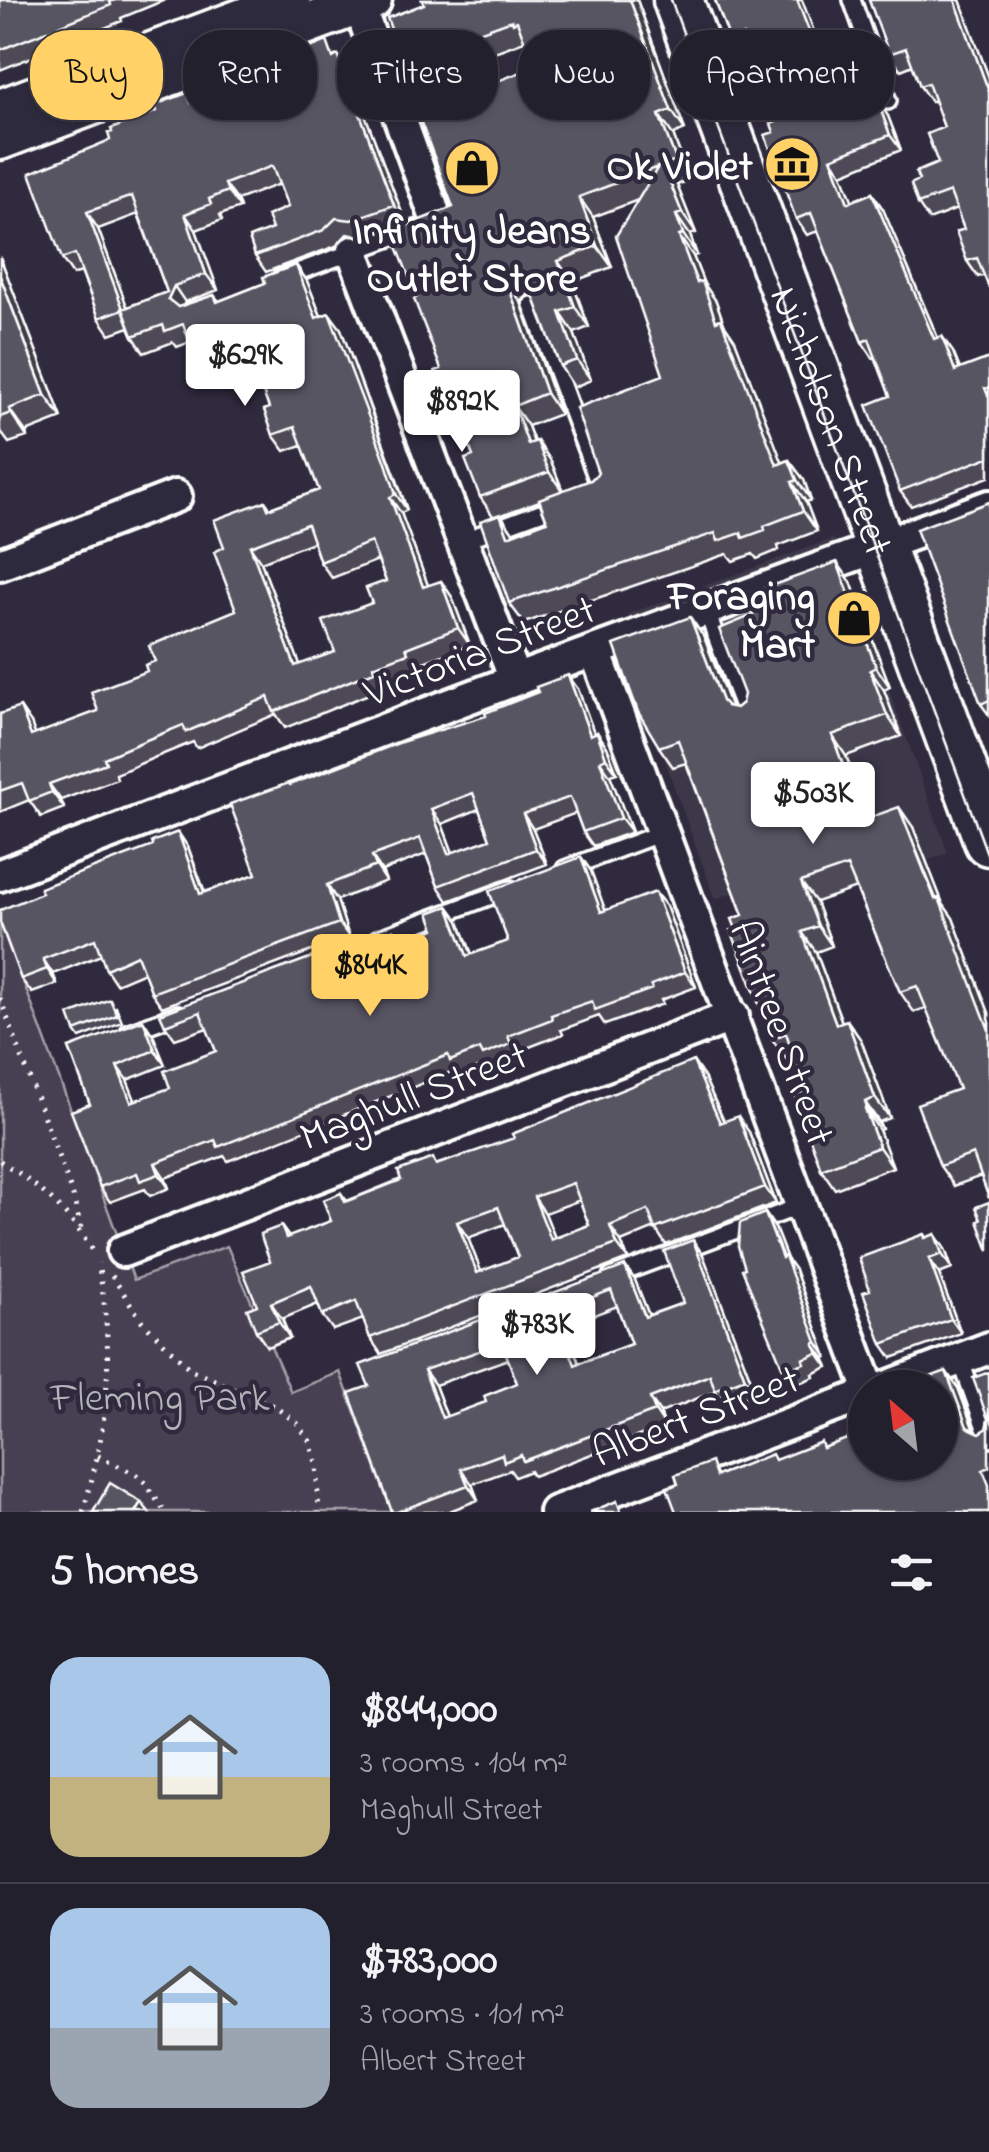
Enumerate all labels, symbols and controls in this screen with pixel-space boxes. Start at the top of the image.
chip: Buy [30,30,163,120]
chip: Rent [183,30,317,120]
chip: Filters [337,30,498,120]
chip: New [518,30,650,120]
chip: Apartment [670,30,894,120]
museum icon: Ok Violet [762,134,822,194]
shop icon: Infinity Jeans Outlet Store [442,138,502,198]
place label: Ok Violet [607,138,754,199]
place label: Infinity Jeans Outlet Store [353,202,591,311]
street label: Nicholson Street [752,279,907,565]
pin: $629K [175,324,315,409]
text: $629K [208,333,282,380]
pin: $892K [392,370,532,455]
text: $892K [426,379,498,426]
place label: Foraging Mart [666,568,816,677]
street label: Victoria Street [355,581,605,726]
shop icon: Foraging Mart [824,588,884,648]
pin: $503K [743,762,883,847]
text: $503K [773,771,853,818]
street label: Aintree Street [711,913,849,1155]
pin: $844K [300,934,440,1019]
text: $844K [333,943,407,990]
street label: Maghull Street [292,1027,537,1170]
pin: $783K [467,1293,607,1378]
text: $783K [500,1302,574,1349]
street label: Albert Street [584,1351,809,1486]
park label: Fleming Park [49,1369,270,1430]
north arrow [848,1370,958,1480]
map controls [848,1370,958,1480]
text: 5 homes [50,1542,199,1603]
icon: filters [884,1545,939,1600]
text: $844,000 [360,1680,497,1741]
icon: home [130,1697,250,1817]
text: 3 rooms · 104 m² [360,1741,568,1788]
text: Maghull Street [360,1788,543,1835]
text: $783,000 [360,1931,497,1992]
icon: home [130,1948,250,2068]
text: 3 rooms · 101 m² [360,1992,565,2039]
text: Albert Street [360,2039,526,2086]

